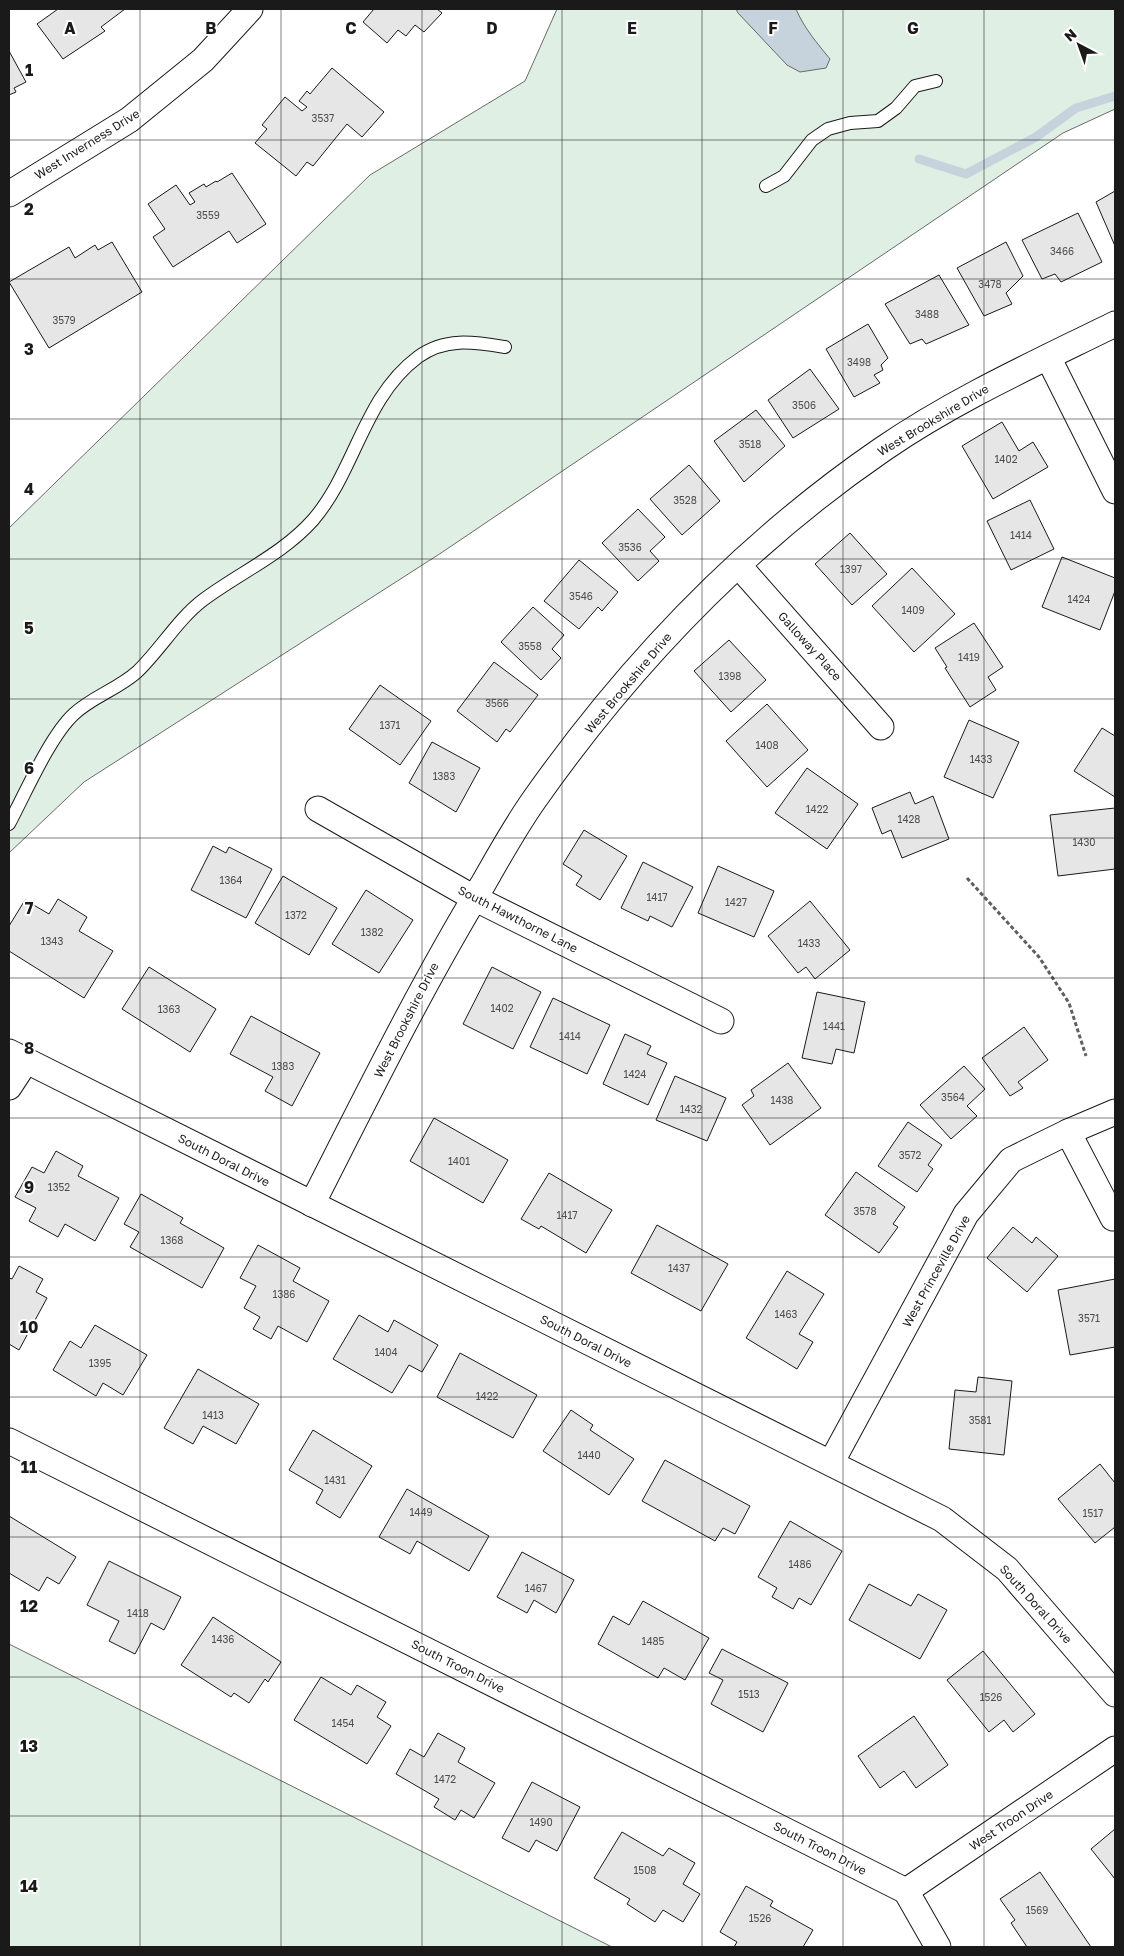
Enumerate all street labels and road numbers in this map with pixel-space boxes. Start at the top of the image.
street label: West Inverness Drive [32,106,142,182]
street label: West Brookshire Drive [875,381,991,459]
street label: Galloway Place [775,608,845,684]
street label: West Brookshire Drive [581,629,675,737]
street label: South Hawthorne Lane [456,882,580,956]
street label: West Brookshire Drive [370,960,442,1080]
street label: South Doral Drive [176,1130,272,1190]
street label: West Princeville Drive [899,1212,973,1330]
street label: South Doral Drive [538,1311,634,1371]
street label: South Doral Drive [997,1562,1075,1647]
street label: South Troon Drive [409,1636,507,1696]
street label: West Troon Drive [966,1786,1056,1854]
street label: South Troon Drive [771,1818,869,1878]

